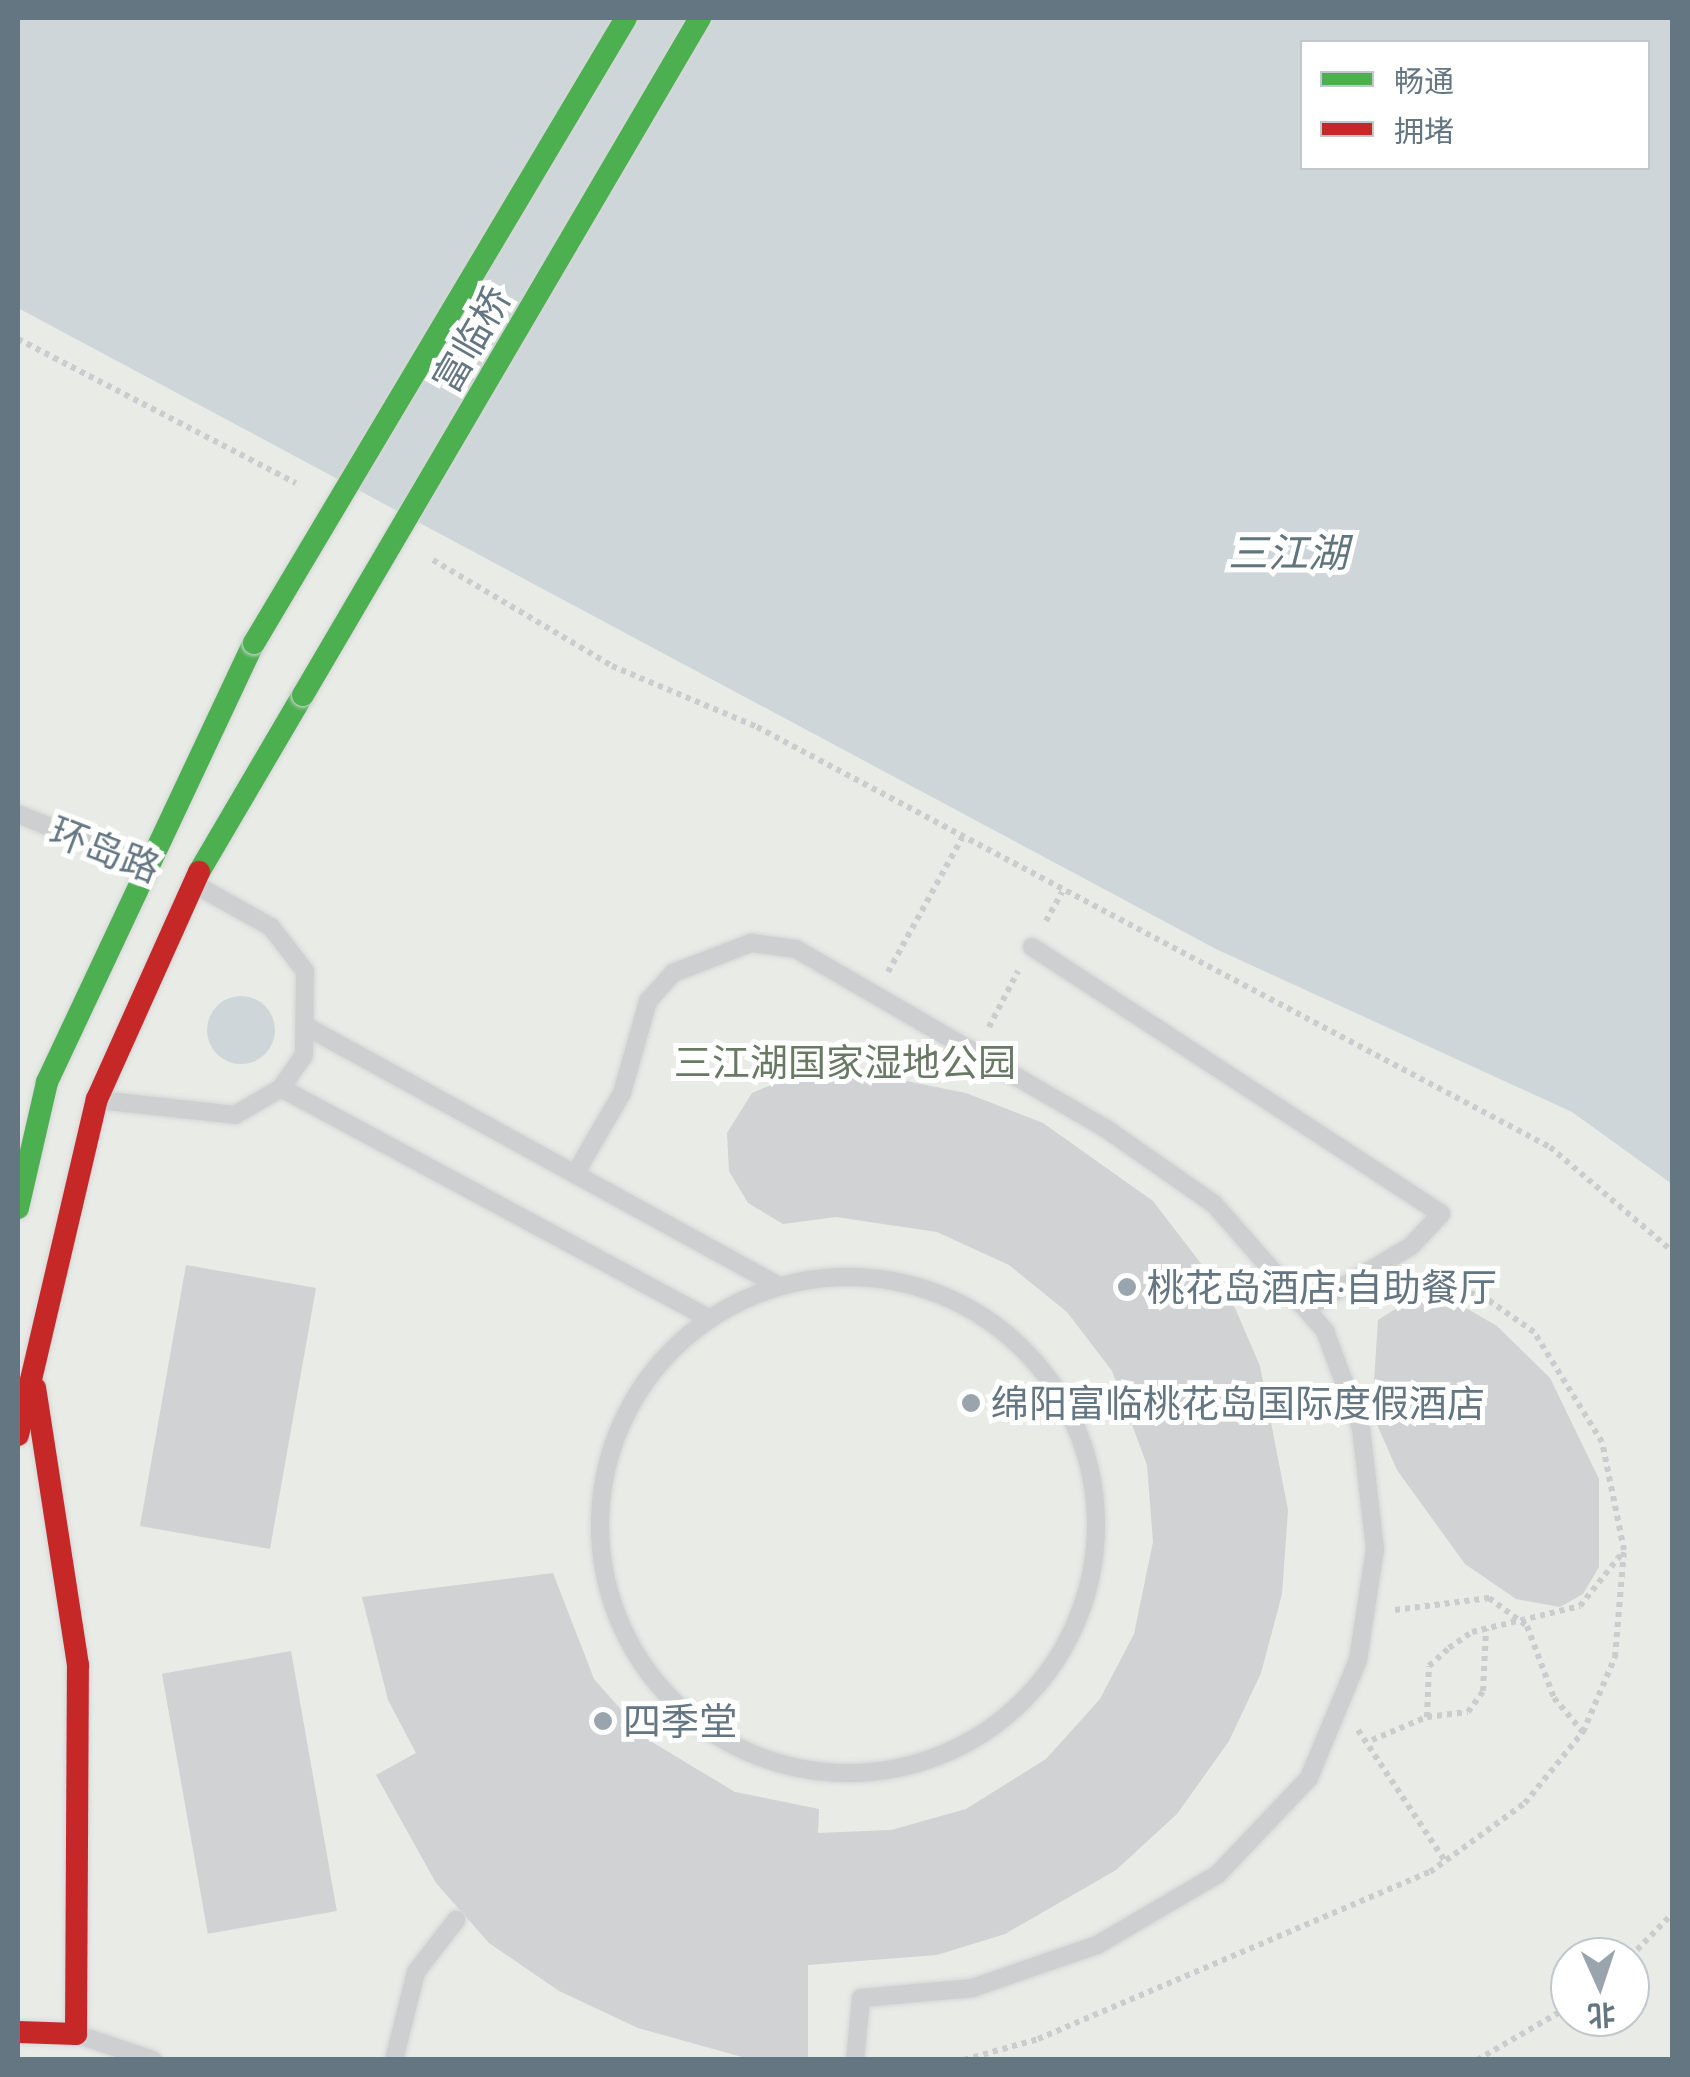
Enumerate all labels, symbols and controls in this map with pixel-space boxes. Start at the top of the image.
legend [1300,40,1650,170]
text: 畅通 [1394,61,1454,100]
text: 拥堵 [1394,111,1454,150]
street label: 富临桥 [423,278,519,400]
water label: 三江湖 [1228,528,1348,576]
street label: 环岛路 [44,807,166,891]
park label: 三江湖国家湿地公园 [674,1039,1016,1085]
place label: 桃花岛酒店·自助餐厅 [1147,1264,1497,1310]
marker: 桃花岛酒店·自助餐厅 [1116,1276,1138,1298]
place label: 绵阳富临桃花岛国际度假酒店 [991,1380,1485,1426]
marker: 绵阳富临桃花岛国际度假酒店 [960,1392,982,1414]
place label: 四季堂 [623,1698,737,1744]
marker: 四季堂 [592,1710,614,1732]
north arrow [1550,1937,1650,2037]
text: 北 [1587,1996,1616,2035]

